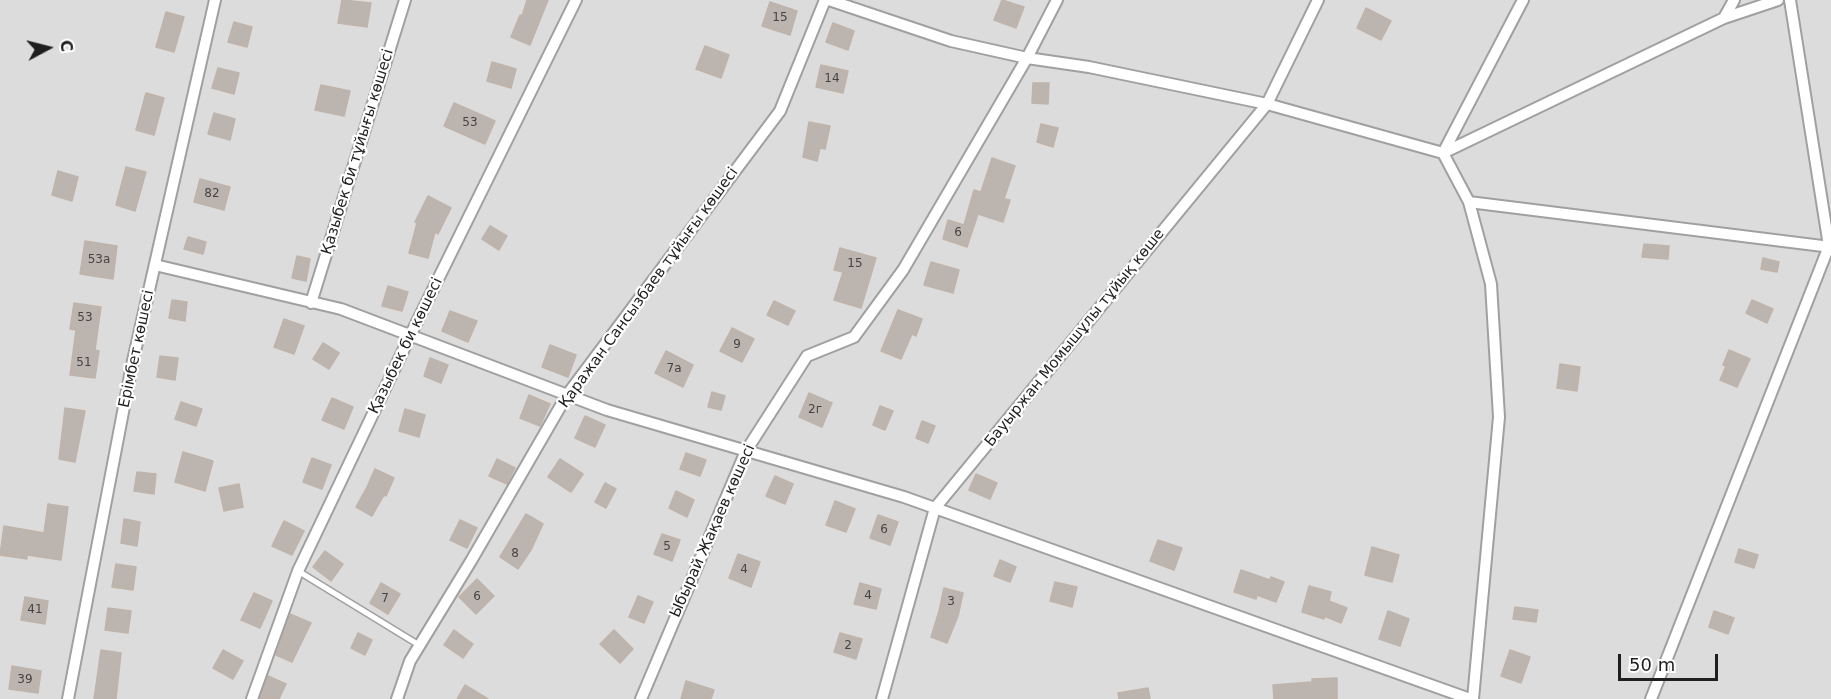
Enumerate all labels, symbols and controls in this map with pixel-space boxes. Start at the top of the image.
house number: 15 [772,11,788,25]
north arrow [18,18,78,78]
text: С [56,39,77,53]
street label: Қазыбек би тұйығы көшесі [318,47,398,257]
house number: 14 [824,72,840,86]
house number: 53 [462,116,478,130]
street label: Қаражан Сансызбаев тұйығы көшесі [556,164,742,412]
house number: 82 [204,187,220,201]
street label: Бауыржан Момышұлы тұйық көше [981,225,1169,451]
house number: 6 [954,226,962,240]
house number: 53а [88,253,110,267]
house number: 15 [847,257,863,271]
street label: Қазыбек би көшесі [365,275,447,417]
street label: Ерімбет көшесі [116,288,158,410]
house number: 53 [77,311,93,325]
house number: 9 [733,338,741,352]
house number: 51 [76,356,92,370]
house number: 7а [667,362,681,376]
house number: 2г [808,403,822,417]
street label: Ыбырай Жақаев көшесі [667,442,759,620]
house number: 6 [880,523,888,537]
house number: 5 [663,540,671,554]
house number: 8 [511,547,519,561]
house number: 4 [740,563,748,577]
house number: 4 [864,589,872,603]
house number: 6 [473,590,481,604]
house number: 7 [381,592,389,606]
house number: 3 [947,595,955,609]
house number: 41 [27,603,43,617]
house number: 2 [844,639,852,653]
scale bar [1621,642,1722,680]
text: 50 m [1629,654,1675,675]
house number: 39 [17,673,33,687]

